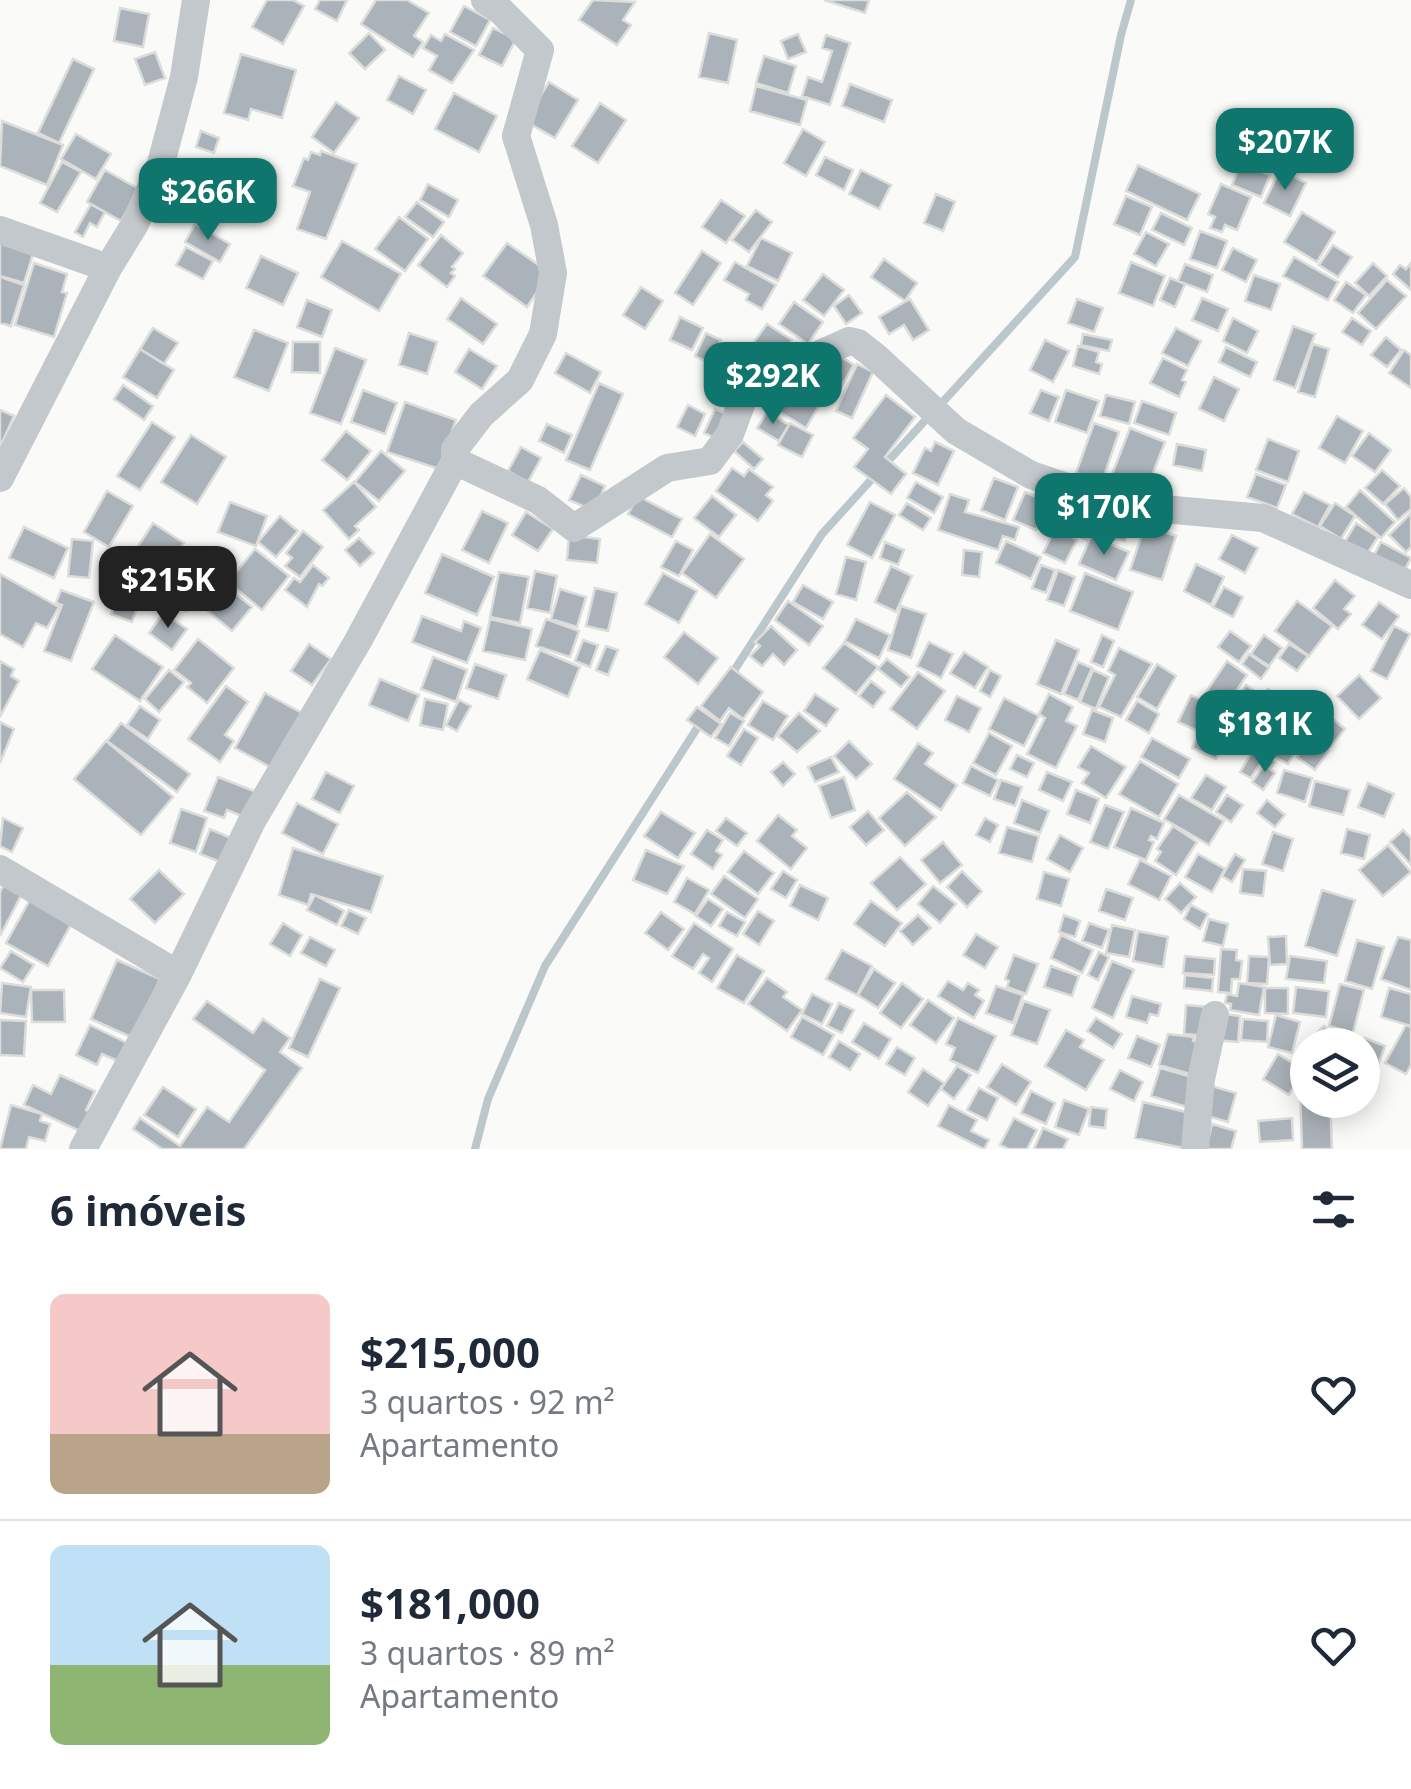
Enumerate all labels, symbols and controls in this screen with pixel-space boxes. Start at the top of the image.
pin: $207K [1215,108,1355,193]
text: $207K [1238,119,1332,162]
pin: $266K [138,158,278,243]
text: $266K [161,169,255,212]
pin: $292K [703,342,843,427]
text: $292K [726,353,820,396]
pin: $170K [1034,473,1174,558]
text: $170K [1057,484,1151,527]
pin: $215K [98,546,238,631]
text: $215K [121,557,215,600]
pin: $181K [1195,690,1335,775]
text: $181K [1218,701,1312,744]
map controls [1290,1028,1380,1118]
button: layers [1290,1028,1380,1118]
text: 6 imóveis [50,1181,247,1238]
icon: filters [1306,1182,1361,1237]
text: $215,000 [360,1323,540,1380]
icon: home [130,1334,250,1454]
icon: heart [1306,1367,1361,1422]
text: 3 quartos · 92 m² [360,1380,615,1423]
text: Apartamento [360,1423,559,1466]
text: $181,000 [360,1574,540,1631]
icon: home [130,1585,250,1705]
icon: heart [1306,1618,1361,1673]
text: 3 quartos · 89 m² [360,1631,615,1674]
text: Apartamento [360,1674,559,1717]

